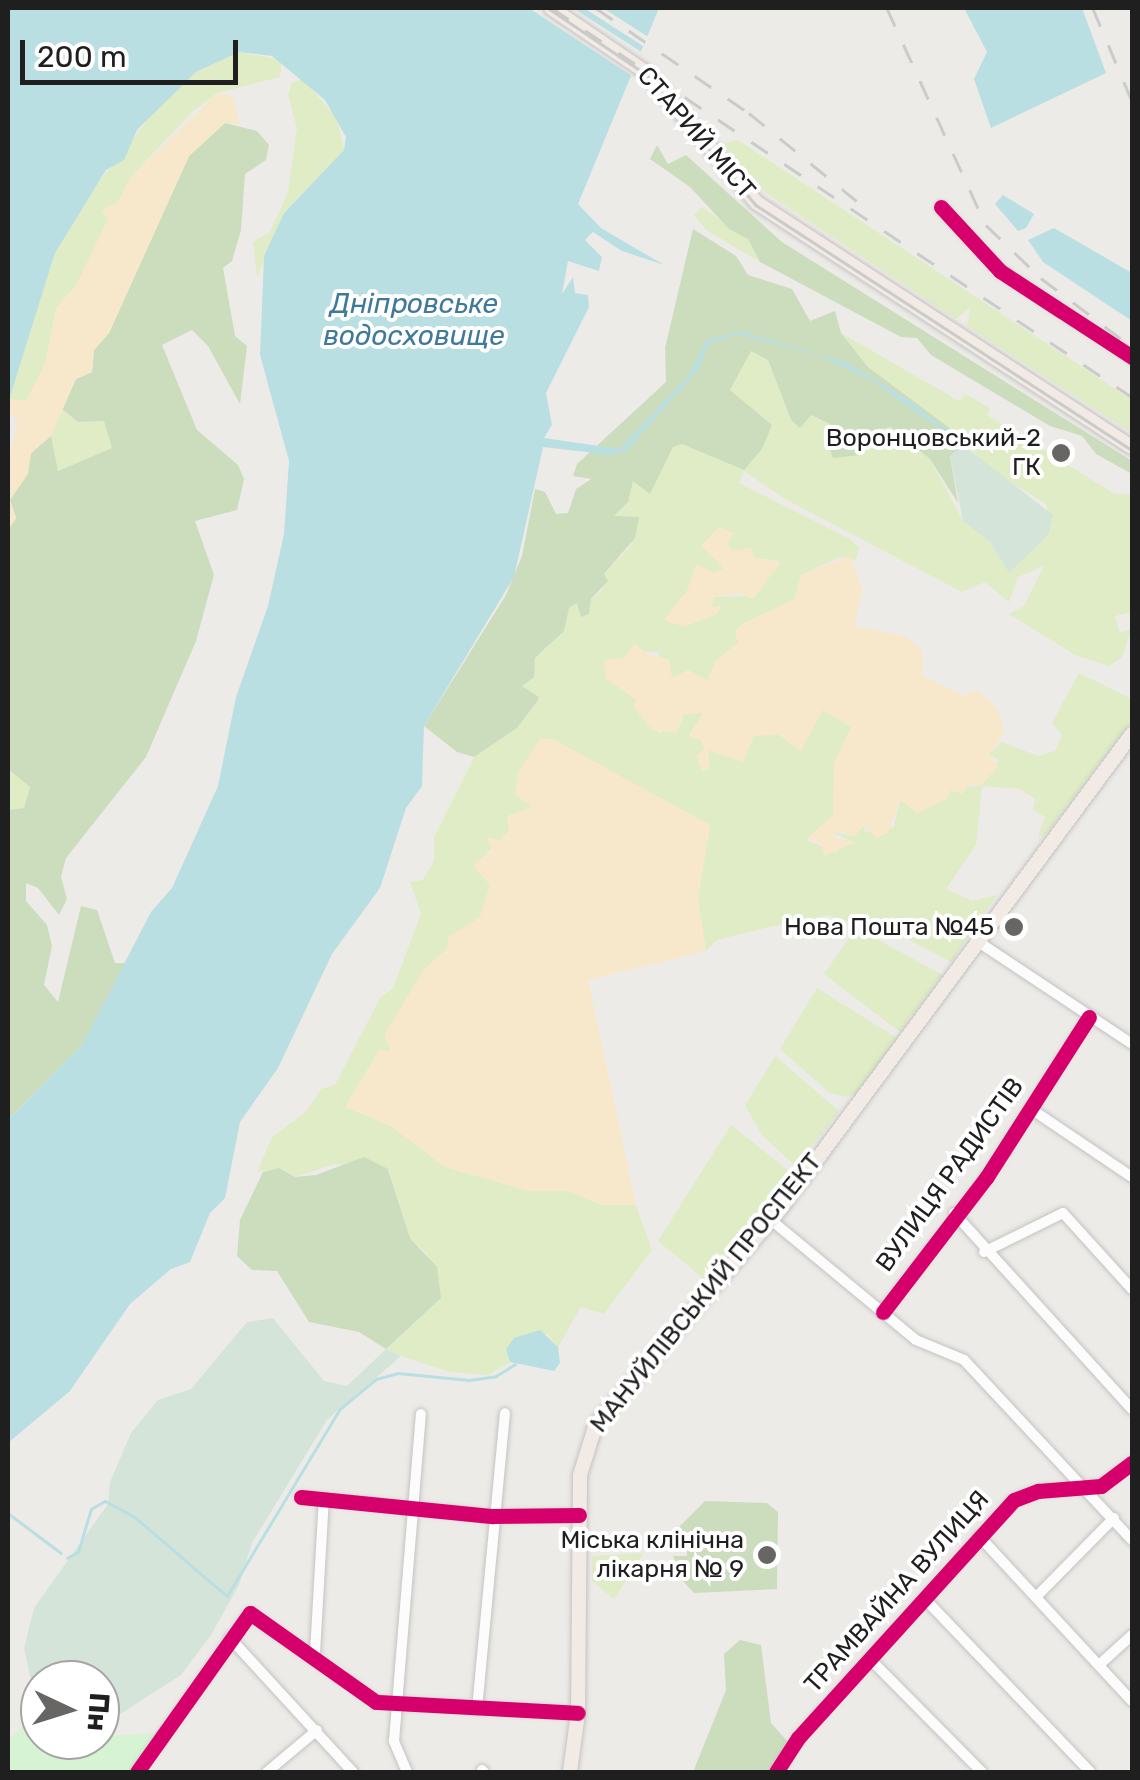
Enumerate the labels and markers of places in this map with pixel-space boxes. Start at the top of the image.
place label: Воронцовський-2 ГК [826,424,1041,483]
marker: Воронцовський-2 ГК [1050,442,1072,464]
place label: Нова Пошта №45 [784,912,994,942]
marker: Нова Пошта №45 [1003,916,1025,938]
place label: Міська клінічна лікарня № 9 [560,1526,744,1585]
marker: Міська клінічна лікарня № 9 [754,1542,780,1568]

